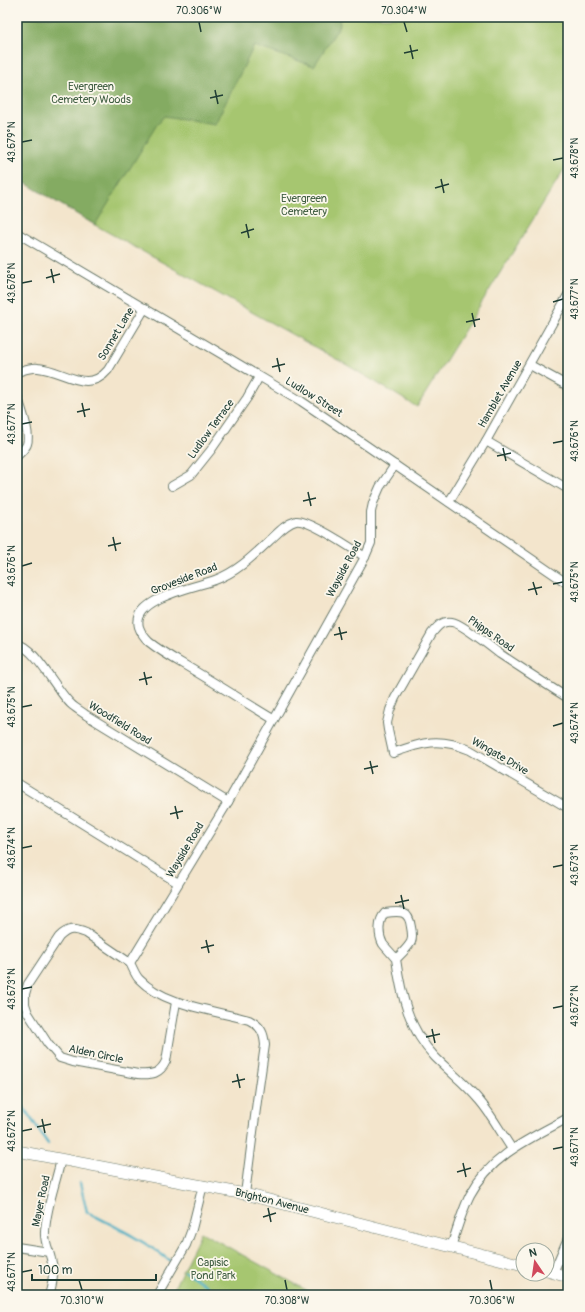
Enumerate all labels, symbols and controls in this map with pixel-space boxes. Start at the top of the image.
text: 70.306°W [176,5,222,17]
text: 70.304°W [381,5,427,17]
park label: Evergreen Cemetery Woods [51,80,131,106]
text: 43.679°N [6,121,18,162]
text: 43.678°N [569,137,581,178]
park label: Evergreen Cemetery [281,192,327,218]
text: 43.678°N [6,262,18,303]
text: 43.677°N [569,278,581,320]
street label: Sonnet Lane [95,305,137,363]
street label: Hamblet Avenue [475,357,525,430]
street label: Ludlow Street [283,374,346,420]
street label: Ludlow Terrace [185,396,237,461]
text: 43.677°N [6,403,18,445]
text: 43.676°N [569,420,581,462]
street label: Wayside Road [324,539,364,599]
text: 43.676°N [6,545,18,587]
street label: Groveside Road [149,560,219,598]
text: 43.675°N [569,561,581,603]
street label: Phipps Road [465,613,517,655]
text: 43.675°N [6,686,18,728]
street label: Woodfield Road [86,699,154,747]
text: 43.674°N [569,702,581,744]
street label: Wingate Drive [469,734,531,778]
street label: Wayside Road [163,820,207,880]
text: 43.674°N [6,827,18,869]
text: 43.673°N [569,844,581,886]
text: 43.673°N [6,968,18,1010]
text: 43.672°N [569,985,581,1027]
street label: Alden Circle [68,1042,125,1066]
text: 43.672°N [6,1110,18,1152]
text: 43.671°N [569,1127,581,1167]
street label: Mayer Road [29,1174,53,1228]
street label: Brighton Avenue [234,1186,311,1217]
north arrow [515,1242,555,1282]
text: N [528,1245,538,1260]
text: 43.671°N [6,1252,18,1292]
scale bar [32,1256,156,1282]
park label: Capisic Pond Park [190,1256,236,1282]
text: 100 m [38,1263,73,1278]
text: 70.310°W [60,1295,104,1307]
text: 70.308°W [265,1295,310,1307]
text: 70.306°W [469,1295,515,1307]

